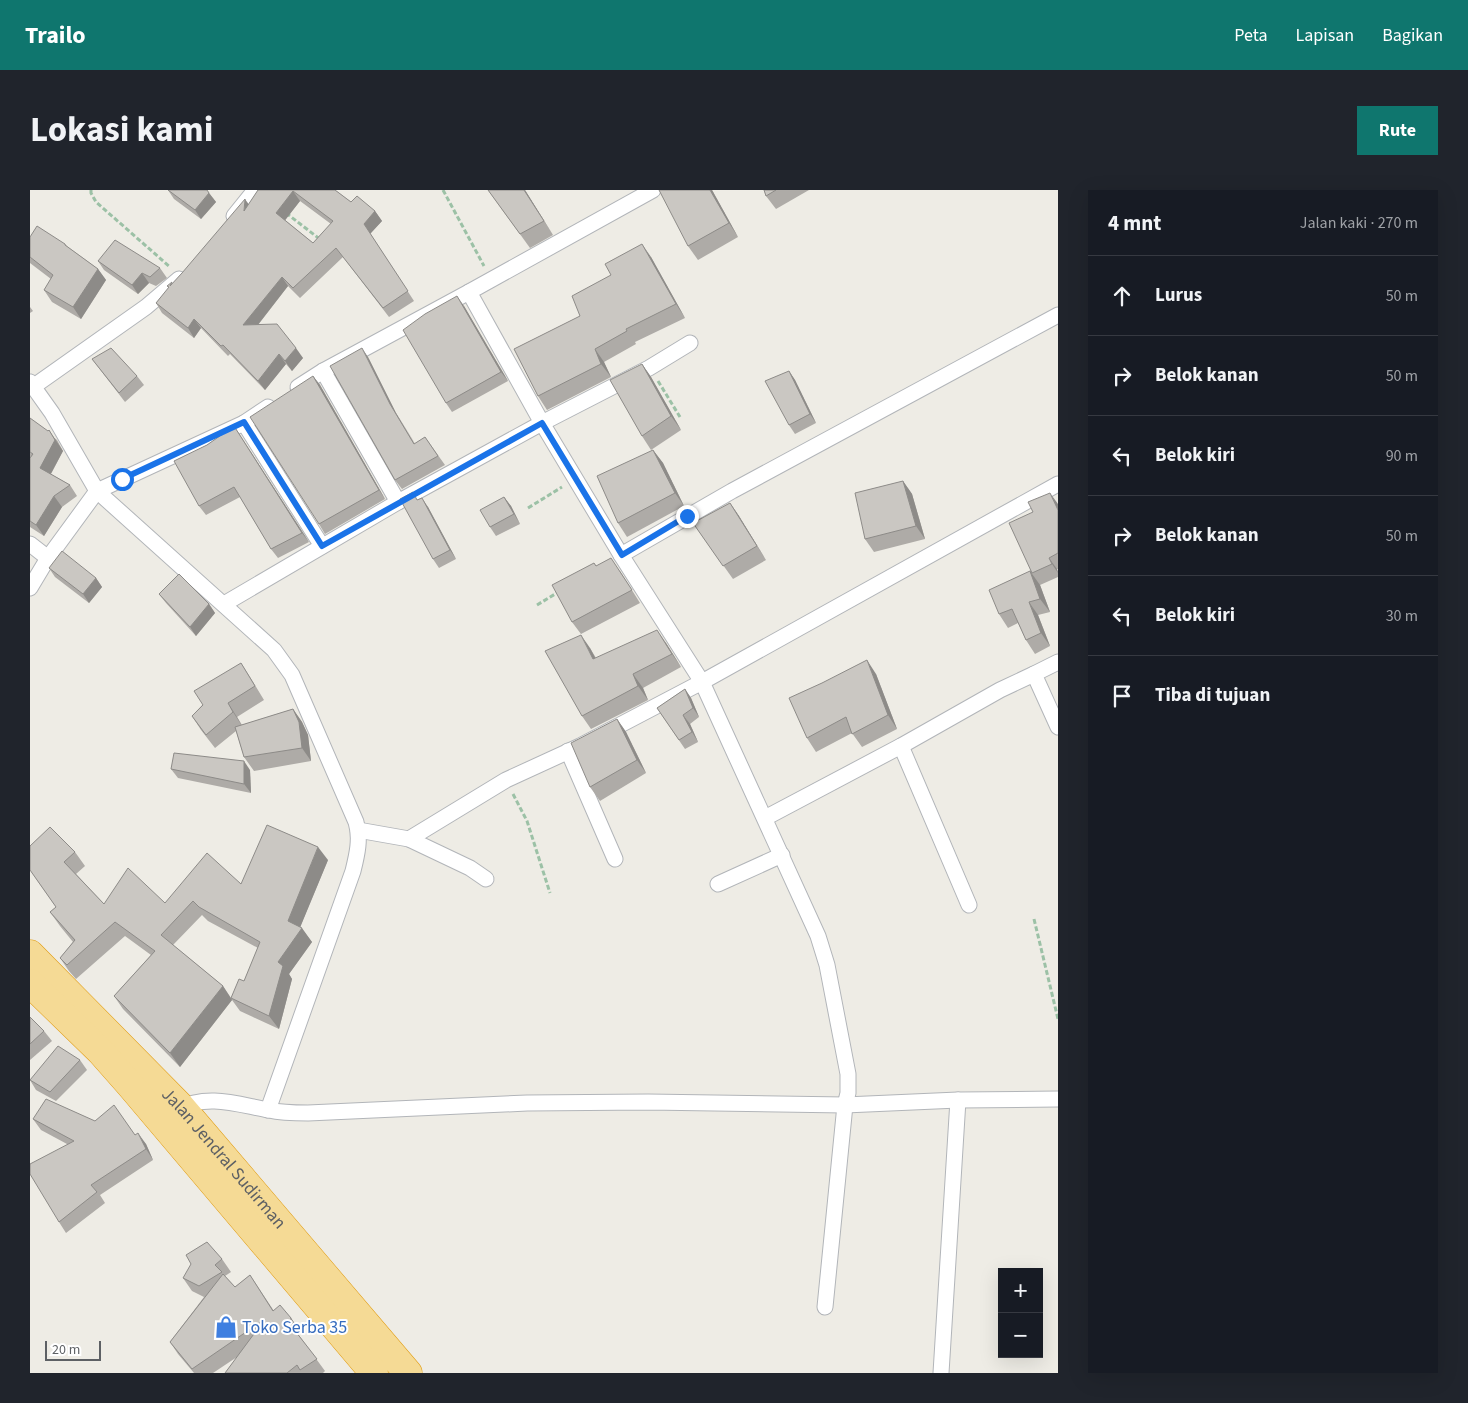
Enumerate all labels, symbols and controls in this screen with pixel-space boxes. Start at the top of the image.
text: Trailo [25,18,86,53]
text: Peta [1234,23,1267,48]
text: Lapisan [1295,23,1354,48]
text: Bagikan [1382,23,1443,48]
text: Lokasi kami [30,105,213,155]
button: Rute [1357,106,1438,155]
text: 4 mnt [1108,208,1161,238]
text: Jalan kaki · 270 m [1300,212,1418,234]
icon: ahead [1108,282,1136,310]
text: Lurus [1155,282,1202,309]
text: 50 m [1386,285,1418,307]
icon: right [1108,362,1136,390]
text: Belok kanan [1155,362,1259,389]
text: 50 m [1386,365,1418,387]
icon: left [1108,442,1136,470]
text: Belok kiri [1155,442,1235,469]
text: 90 m [1386,445,1418,467]
route start [111,468,134,491]
route end [676,505,699,528]
icon: right [1108,522,1136,550]
text: Belok kanan [1155,522,1259,549]
text: 50 m [1386,525,1418,547]
icon: left [1108,602,1136,630]
text: Belok kiri [1155,602,1235,629]
text: 30 m [1386,605,1418,627]
icon: arrive [1108,682,1136,710]
text: Tiba di tujuan [1155,682,1270,709]
street label: Jalan Jendral Sudirman [156,1082,292,1234]
map controls [998,1268,1043,1358]
button: + [998,1268,1043,1313]
button: − [998,1313,1043,1358]
shop icon: Toko Serba 35 [213,1314,239,1340]
place label: Toko Serba 35 [242,1315,347,1340]
scale bar [45,1338,101,1361]
text: 20 m [52,1340,80,1360]

